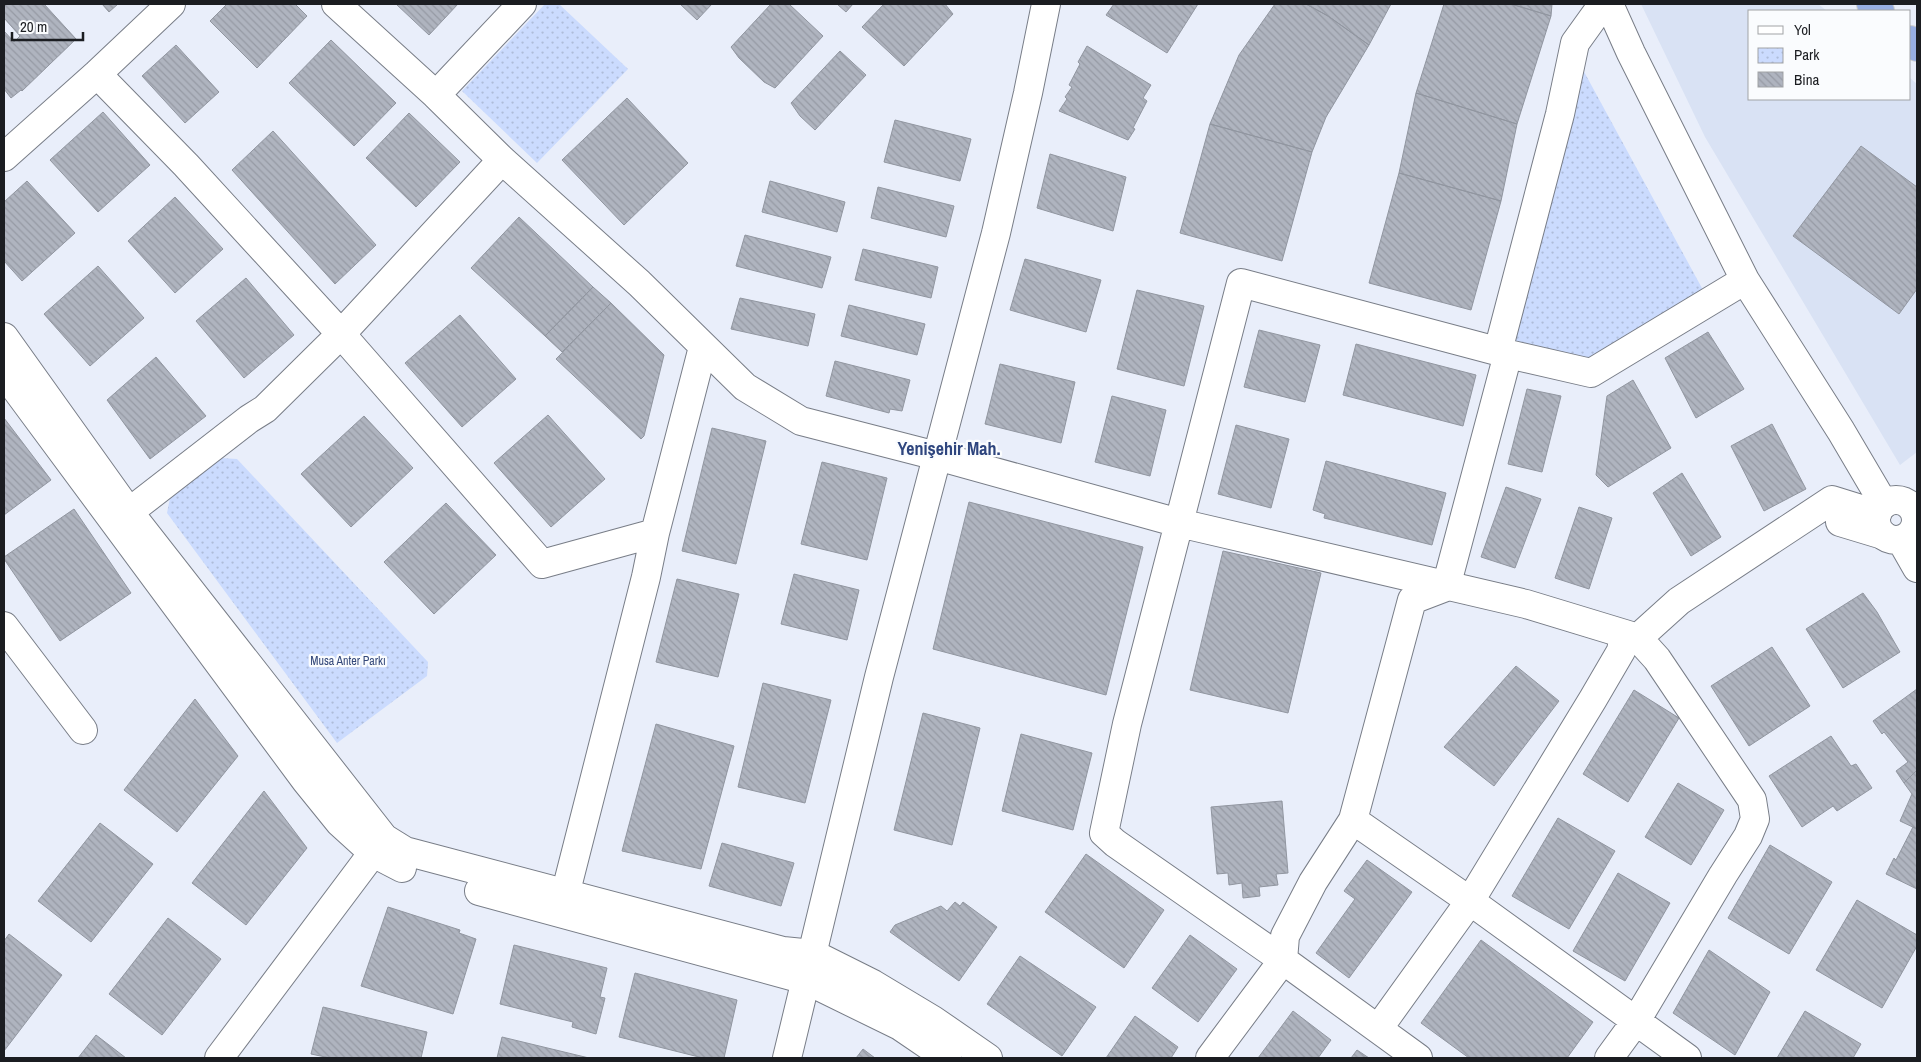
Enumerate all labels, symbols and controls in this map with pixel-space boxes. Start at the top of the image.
scale bar [12,10,84,42]
legend [1748,10,1911,100]
text: 20 m [20,16,47,37]
text: Yol [1794,19,1811,40]
text: Park [1794,44,1820,65]
text: Bina [1794,69,1819,90]
district label: Yenişehir Mah. [897,436,1001,461]
park label: Musa Anter Parkı [310,653,386,669]

